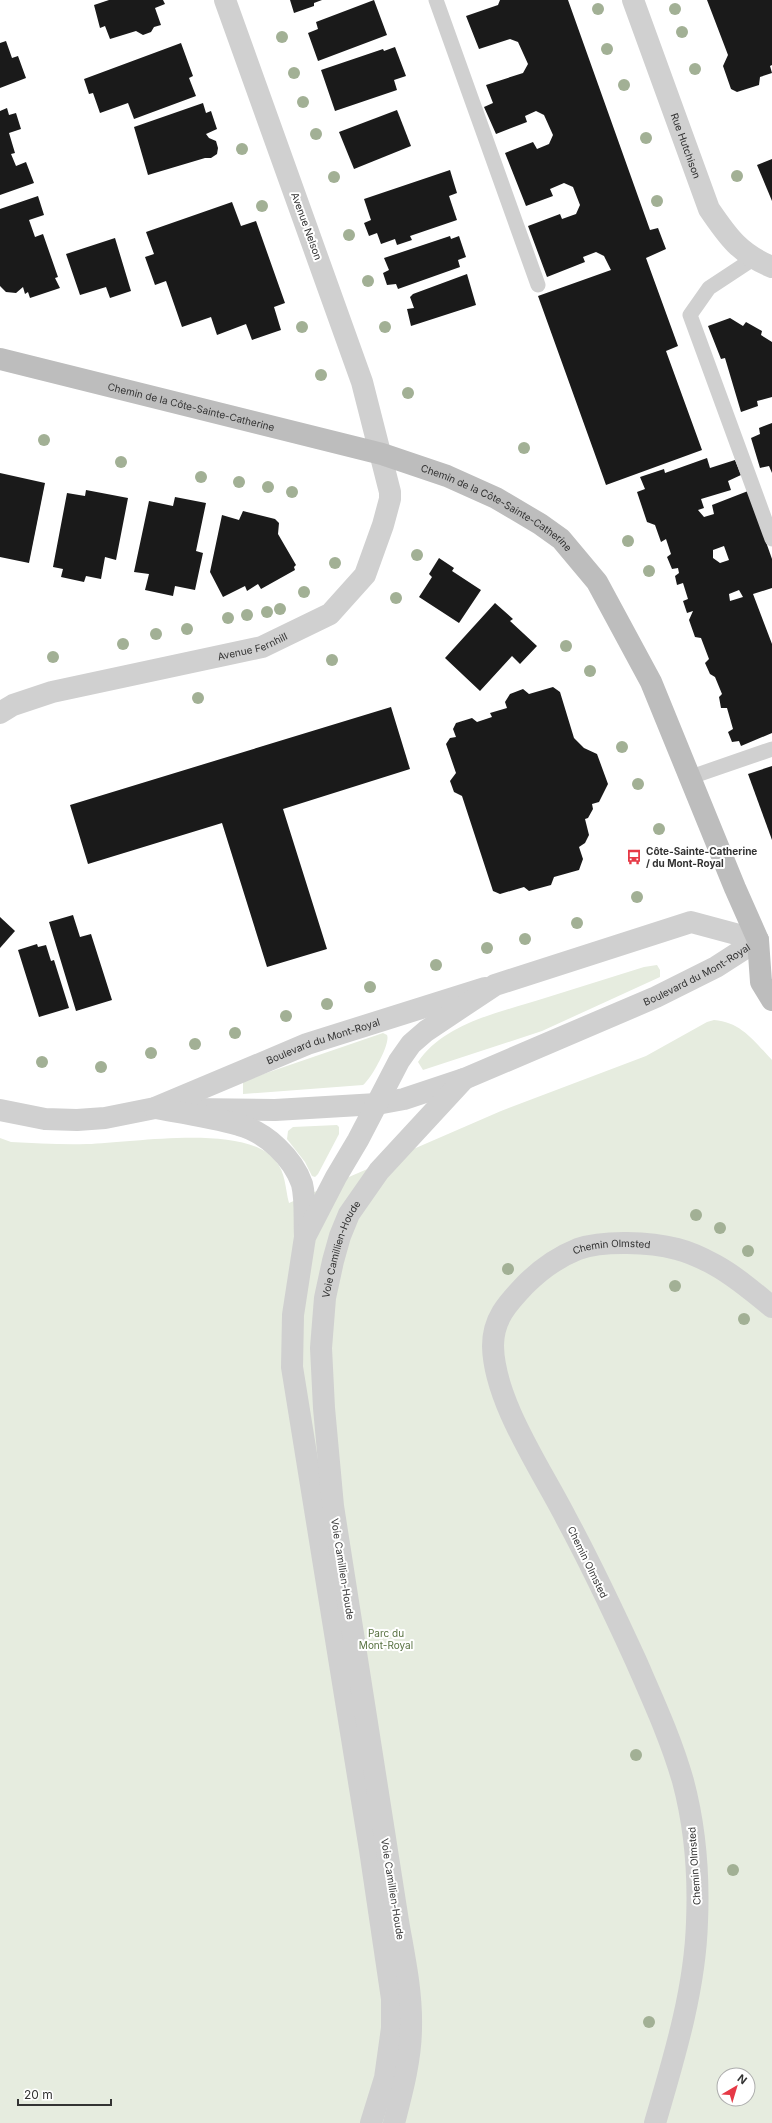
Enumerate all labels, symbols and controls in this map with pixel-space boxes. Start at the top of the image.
street label: Rue Hutchison [669,111,703,180]
street label: Avenue Nelson [289,191,325,261]
street label: Chemin de la Côte-Sainte-Catherine [106,380,276,433]
street label: Chemin de la Côte-Sainte-Catherine [419,462,575,554]
street label: Avenue Fernhill [216,630,289,662]
place label: Côte-Sainte-Catherine / du Mont-Royal [646,845,757,870]
bus stop icon: Côte-Sainte-Catherine / du Mont-Royal [625,848,643,866]
street label: Boulevard du Mont-Royal [641,941,752,1008]
street label: Boulevard du Mont-Royal [264,1016,381,1066]
street label: Voie Camillien-Houde [319,1198,363,1299]
street label: Chemin Olmsted [571,1237,651,1257]
street label: Voie Camillien-Houde [329,1517,357,1621]
street label: Chemin Olmsted [565,1524,611,1600]
park label: Parc du Mont-Royal [359,1627,413,1651]
street label: Chemin Olmsted [685,1827,703,1905]
street label: Voie Camillien-Houde [379,1837,407,1941]
north arrow [716,2067,756,2107]
text: N [735,2071,750,2087]
scale bar [18,2081,111,2107]
text: 20 m [24,2087,53,2102]

